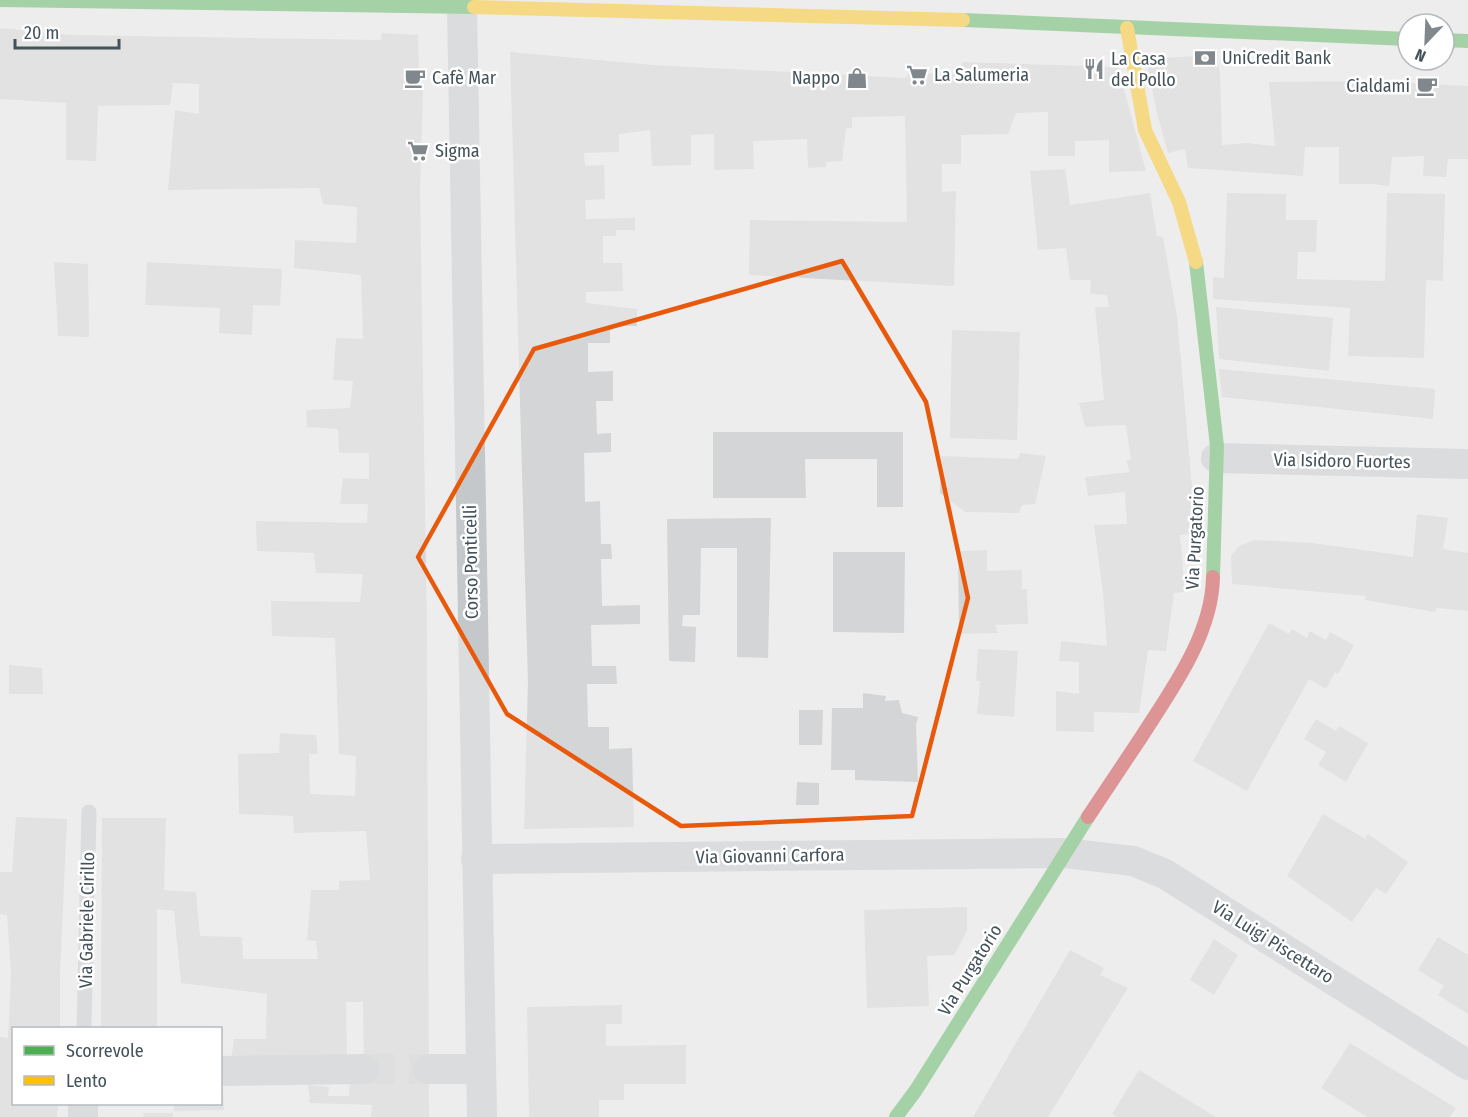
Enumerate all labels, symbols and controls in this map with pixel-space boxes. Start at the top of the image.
scale bar [15,12,118,50]
north arrow [1396,12,1456,72]
text: 20 m [24,22,59,44]
text: N [1412,45,1428,66]
bank icon: UniCredit Bank [1193,46,1217,70]
place label: UniCredit Bank [1222,47,1332,69]
place label: La Casa del Pollo [1111,48,1176,91]
restaurant icon: La Casa del Pollo [1082,57,1106,81]
supermarket icon: La Salumeria [905,63,929,87]
place label: La Salumeria [934,64,1029,86]
cafe icon: Cafè Mar [403,66,427,90]
shop icon: Nappo [845,66,869,90]
place label: Cafè Mar [432,67,497,89]
place label: Nappo [792,67,840,89]
cafe icon: Cialdami [1415,74,1439,98]
place label: Cialdami [1346,75,1410,97]
supermarket icon: Sigma [406,139,430,163]
place label: Sigma [435,140,480,162]
street label: Via Isidoro Fuortes [1273,449,1411,473]
street label: Via Purgatorio [1181,486,1209,590]
street label: Corso Ponticelli [459,505,483,619]
street label: Via Giovanni Carfora [695,844,845,868]
street label: Via Gabriele Cirillo [75,852,99,988]
street label: Via Luigi Piscettaro [1208,896,1338,988]
street label: Via Purgatorio [933,920,1007,1020]
legend [12,1027,222,1105]
text: Scorrevole [66,1040,144,1062]
text: Lento [66,1070,107,1092]

